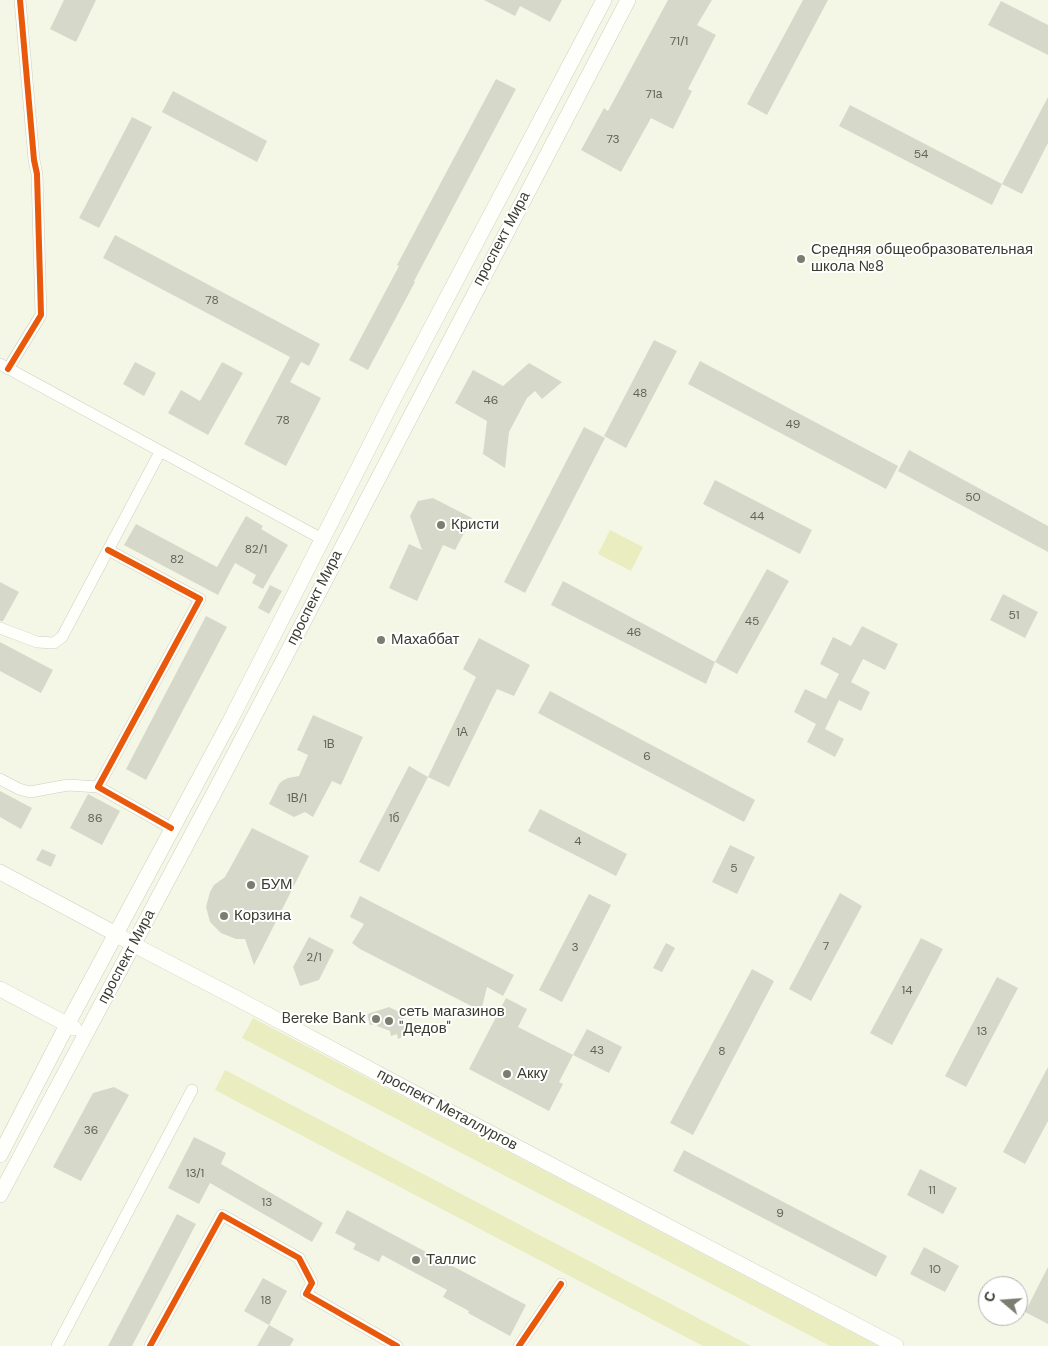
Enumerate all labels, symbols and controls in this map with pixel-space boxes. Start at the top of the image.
house number: 71/1 [670,35,688,49]
house number: 71а [646,88,662,102]
house number: 73 [606,133,620,147]
house number: 54 [914,148,928,162]
street label: проспект Мира [470,189,534,289]
place label: Средняя общеобразовательная школа №8 [811,241,1033,276]
marker: Средняя общеобразовательная школа №8 [795,253,807,265]
house number: 78 [205,294,219,308]
house number: 48 [633,387,647,401]
house number: 46 [484,394,498,408]
house number: 78 [276,414,290,428]
house number: 49 [786,418,800,432]
house number: 50 [965,491,981,505]
house number: 44 [750,510,764,524]
place label: Кристи [451,516,499,534]
marker: Кристи [435,519,447,531]
house number: 82/1 [245,543,267,557]
street label: проспект Мира [283,548,347,648]
house number: 82 [170,553,184,567]
house number: 51 [1008,609,1020,623]
house number: 45 [745,615,759,629]
house number: 46 [627,626,641,640]
place label: Махаббат [391,631,459,649]
marker: Махаббат [375,634,387,646]
house number: 1А [456,726,468,740]
house number: 1В [323,738,335,752]
house number: 6 [643,750,651,764]
house number: 1В/1 [287,792,307,806]
house number: 86 [88,812,102,826]
house number: 1б [389,812,399,826]
house number: 4 [574,835,582,849]
house number: 5 [730,862,738,876]
place label: БУМ [261,876,293,894]
marker: БУМ [245,879,257,891]
street label: проспект Мира [95,907,159,1007]
place label: Корзина [234,907,291,925]
marker: Корзина [218,910,230,922]
house number: 7 [823,940,829,954]
house number: 3 [571,941,579,955]
house number: 2/1 [306,951,322,965]
house number: 14 [901,984,913,998]
place label: сеть магазинов "Дедов" [399,1003,505,1038]
place label: Bereke Bank [282,1010,366,1028]
marker: Bereke Bank [370,1013,382,1025]
marker: сеть магазинов "Дедов" [383,1015,395,1027]
house number: 13 [977,1025,987,1039]
house number: 43 [590,1044,604,1058]
house number: 8 [718,1045,726,1059]
street label: проспект Металлургов [374,1065,520,1155]
place label: Акку [517,1065,548,1083]
marker: Акку [501,1068,513,1080]
house number: 36 [84,1124,98,1138]
house number: 13/1 [186,1167,204,1181]
house number: 11 [928,1184,936,1198]
house number: 13 [262,1196,272,1210]
house number: 9 [776,1207,784,1221]
place label: Таллис [426,1251,476,1269]
marker: Таллис [410,1254,422,1266]
house number: 10 [929,1263,941,1277]
north arrow [978,1276,1028,1326]
text: С [980,1289,1000,1304]
house number: 18 [260,1294,272,1308]

